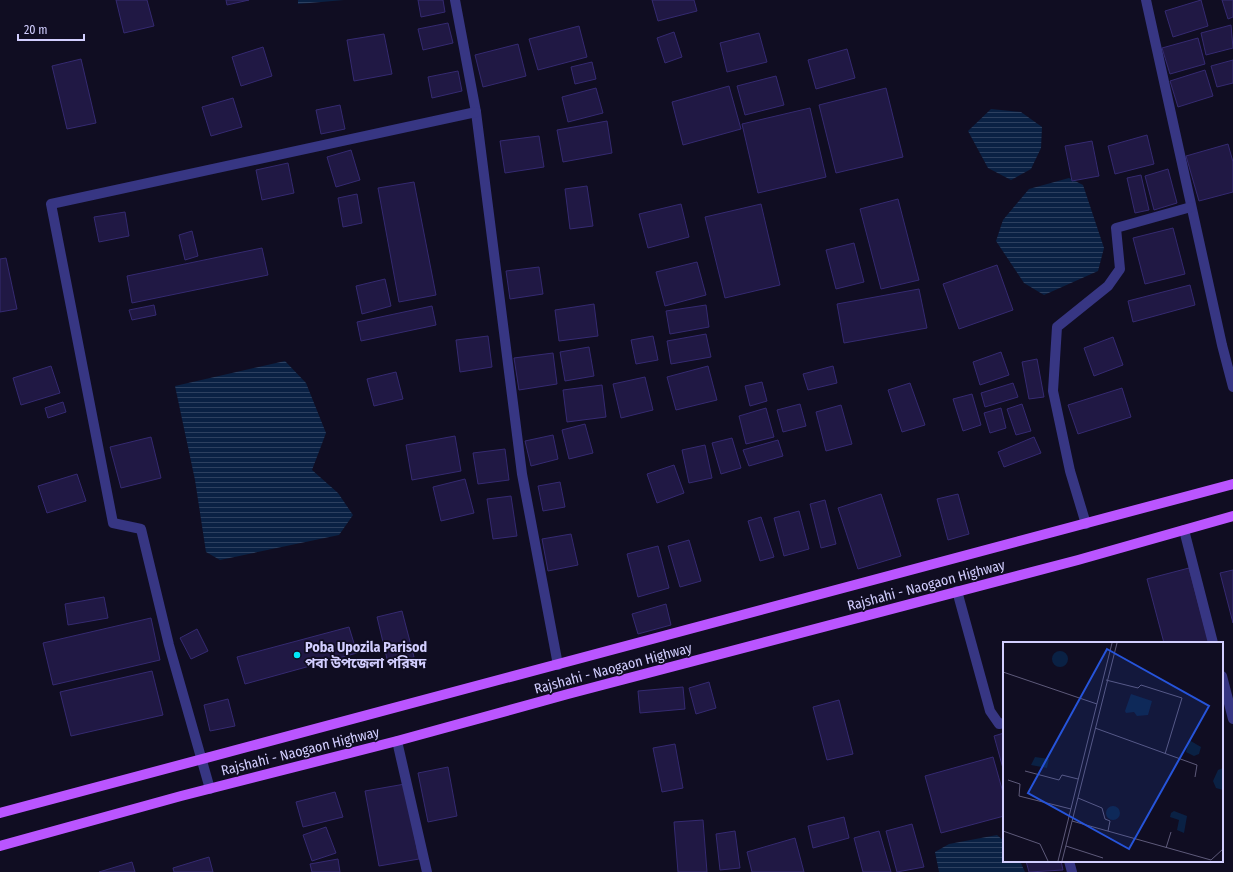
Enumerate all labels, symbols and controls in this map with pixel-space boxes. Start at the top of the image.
scale bar [18,16,84,42]
text: 20 m [24,23,48,37]
street label: Rajshahi - Naogaon Highway [846,556,1007,615]
place label: Poba Upozila Parisod পবা উপজেলা পরিষদ [305,639,427,672]
street label: Rajshahi - Naogaon Highway [533,639,694,698]
inset map [1003,642,1223,862]
marker: Poba Upozila Parisod পবা উপজেলা পরিষদ [292,650,302,660]
street label: Rajshahi - Naogaon Highway [219,723,382,779]

